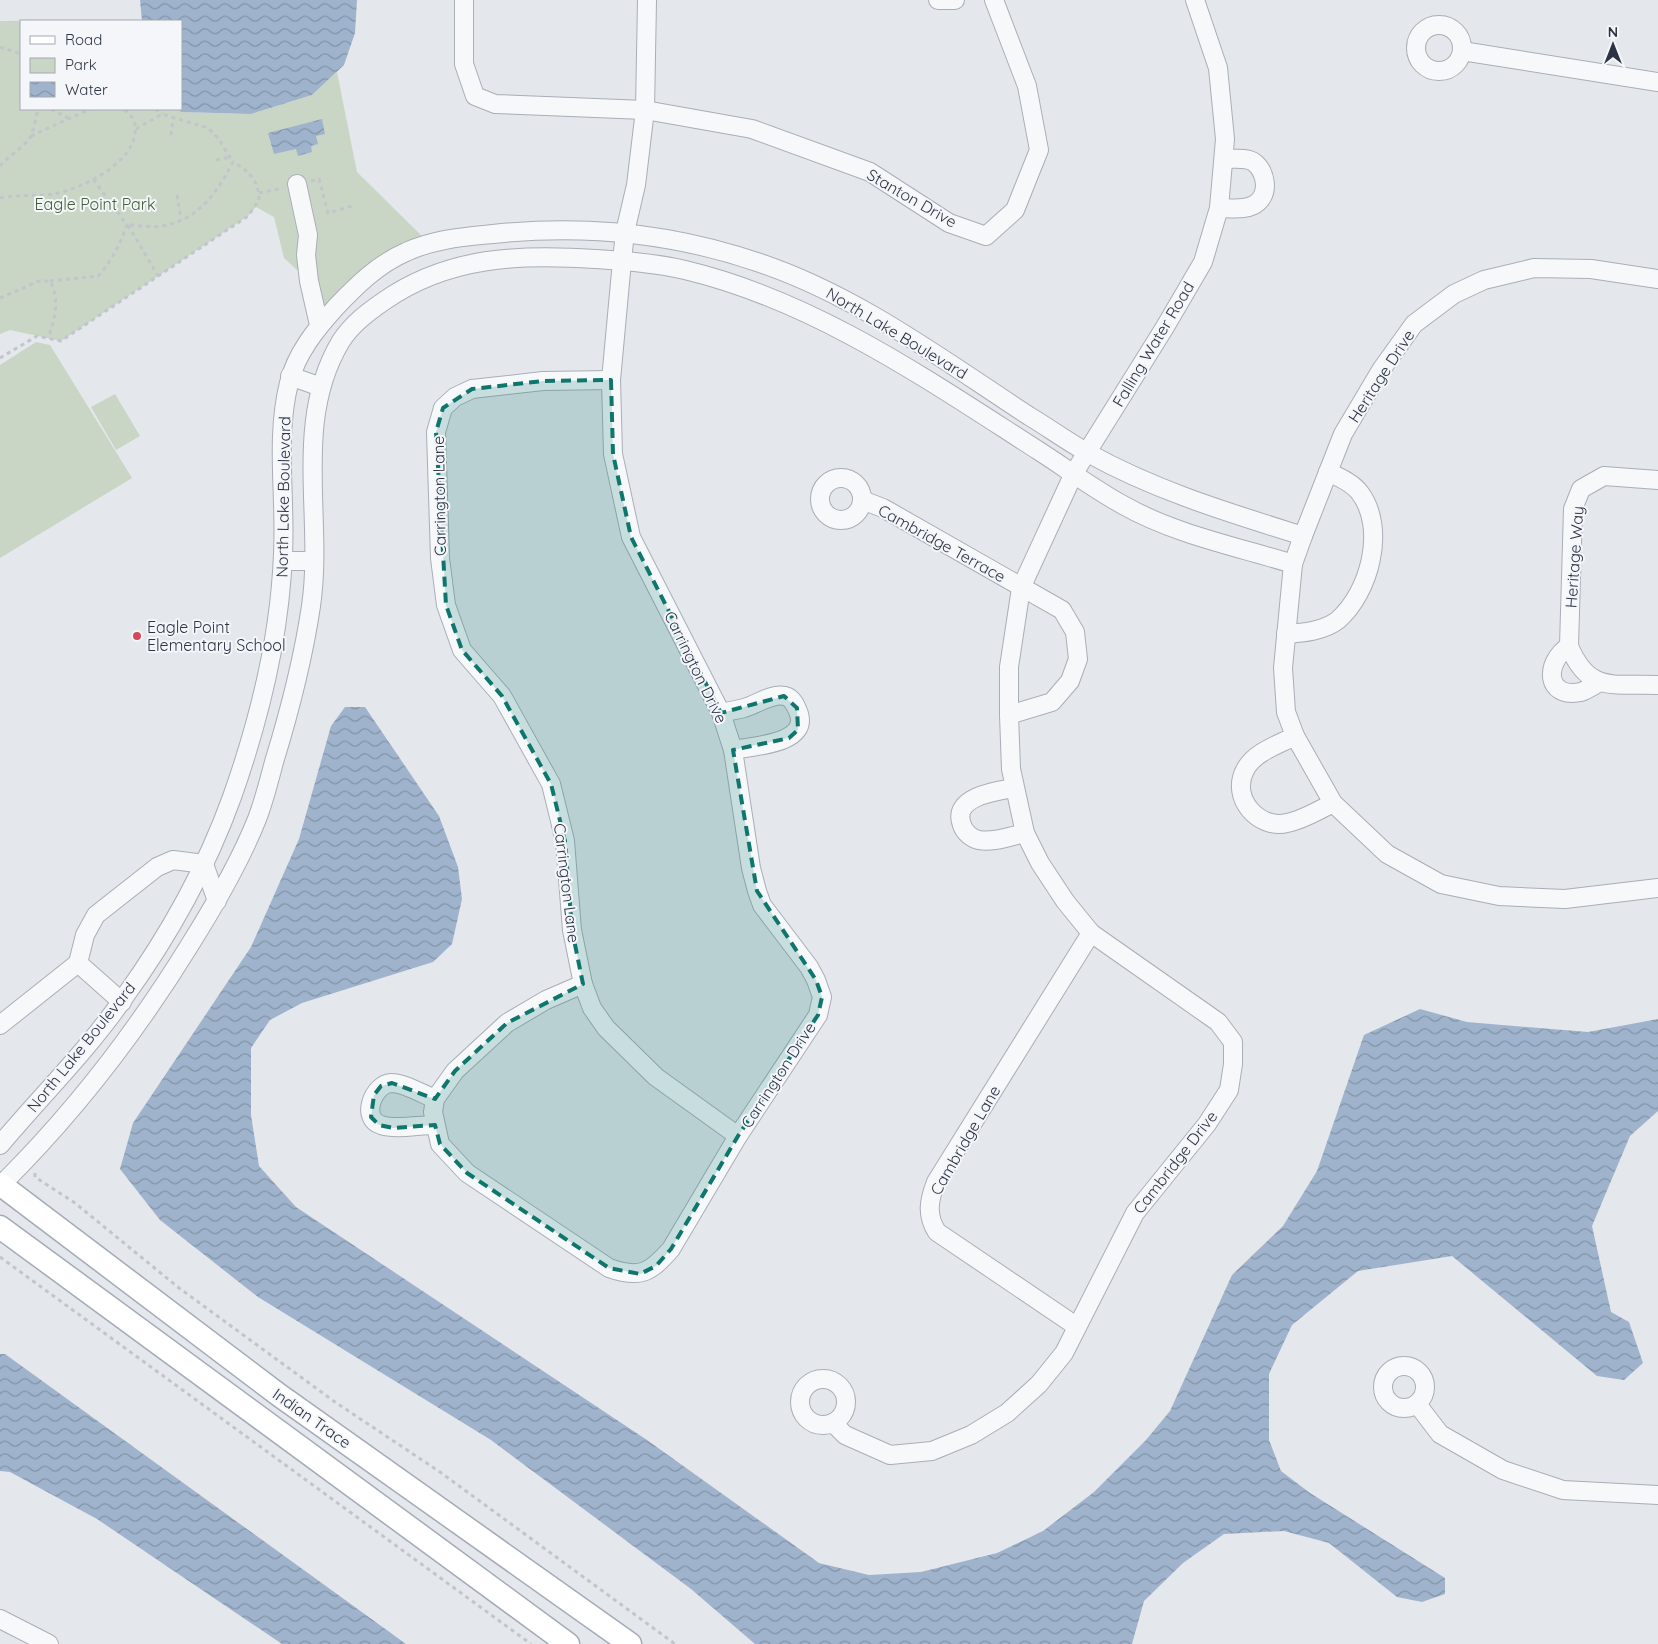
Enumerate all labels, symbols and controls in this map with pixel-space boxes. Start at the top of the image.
legend [20,20,182,110]
north arrow [1588,20,1638,70]
text: N [1608,23,1618,41]
text: Road [65,30,102,49]
text: Park [65,55,97,74]
text: Water [65,80,108,99]
street label: Stanton Drive [863,164,961,232]
park label: Eagle Point Park [34,194,156,214]
street label: Falling Water Road [1108,278,1198,410]
street label: North Lake Boulevard [823,283,971,383]
street label: Heritage Drive [1344,326,1418,426]
street label: North Lake Boulevard [272,416,294,578]
street label: Carrington Lane [428,436,450,556]
street label: Cambridge Terrace [875,500,1009,586]
street label: Heritage Way [1560,505,1588,609]
street label: Carrington Drive [660,608,732,726]
place label: Eagle Point Elementary School [147,617,286,655]
marker: Eagle Point Elementary School [131,630,143,642]
street label: Carrington Lane [550,822,584,944]
street label: North Lake Boulevard [22,978,140,1116]
street label: Carrington Drive [736,1018,820,1132]
street label: Cambridge Lane [926,1082,1004,1198]
street label: Cambridge Drive [1129,1106,1221,1218]
street label: Indian Trace [269,1384,355,1452]

